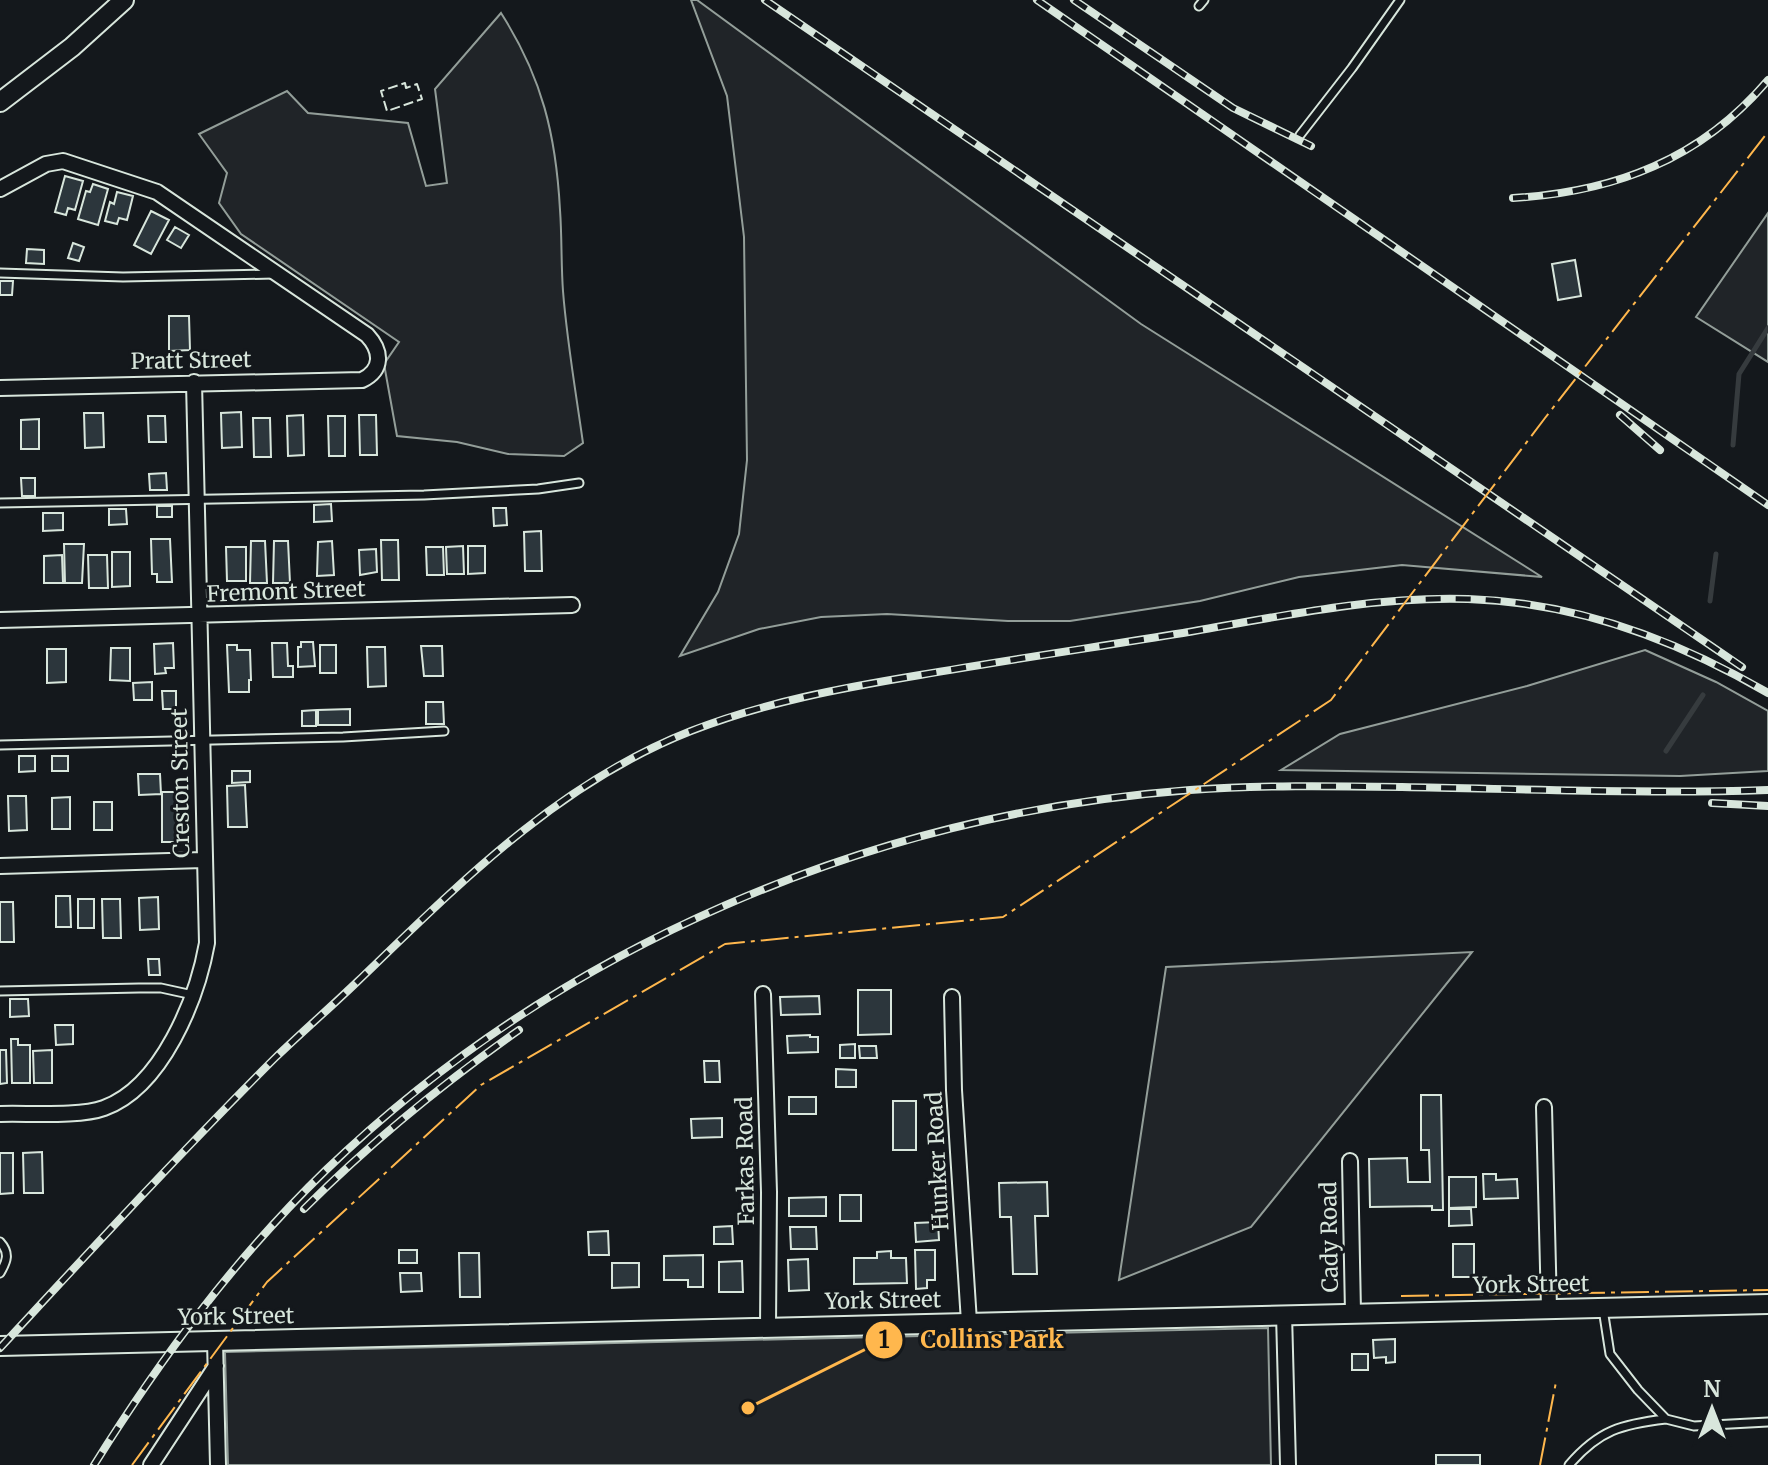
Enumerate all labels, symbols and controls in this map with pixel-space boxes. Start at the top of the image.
street label: Pratt Street [130,345,252,375]
street label: Fremont Street [206,574,366,608]
street label: Creston Street [165,708,195,858]
street label: Hunker Road [919,1091,955,1231]
street label: Farkas Road [730,1096,760,1226]
street label: Cady Road [1314,1181,1344,1293]
street label: York Street [1472,1269,1590,1299]
street label: York Street [824,1285,942,1315]
street label: York Street [177,1301,295,1331]
callout: Collins Park [864,1316,1079,1364]
text: 1 [878,1324,890,1355]
text: Collins Park [921,1324,1064,1355]
north arrow [1672,1369,1752,1449]
text: N [1703,1375,1721,1403]

